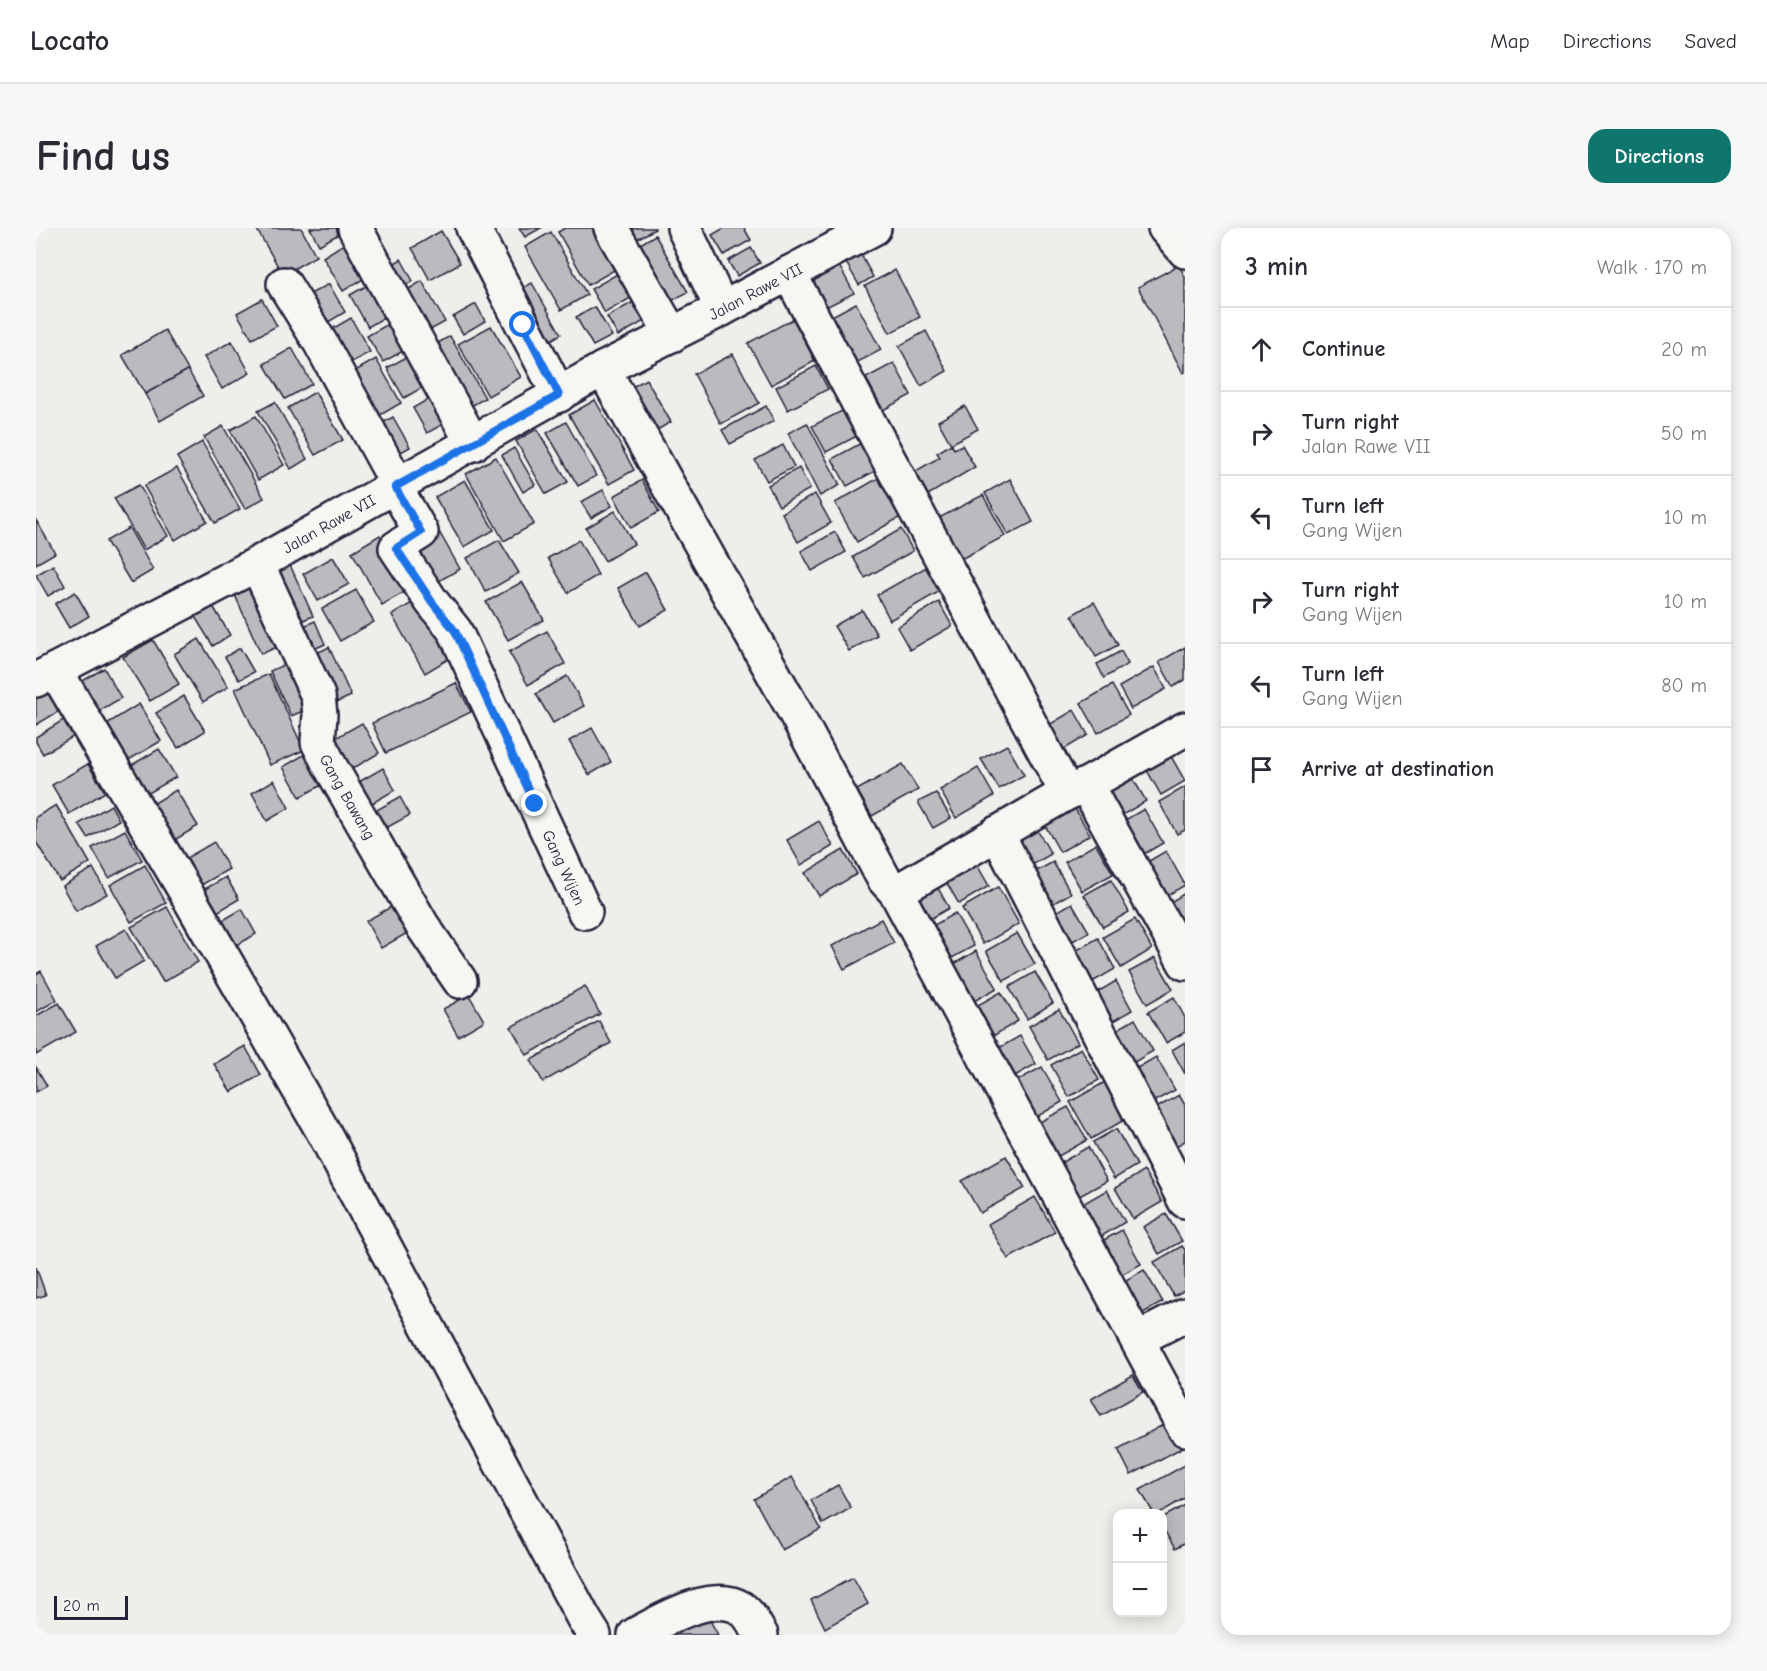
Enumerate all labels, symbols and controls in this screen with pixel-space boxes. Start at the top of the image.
text: Locato [30,25,109,57]
text: Map [1490,29,1530,53]
text: Directions [1563,29,1652,53]
text: Saved [1685,29,1737,53]
button: Directions [1588,129,1731,183]
text: Find us [36,132,170,181]
text: 3 min [1245,252,1308,282]
text: Walk · 170 m [1597,256,1707,279]
street label: Jalan Rawe VII [706,260,806,324]
route start [509,311,535,337]
icon: ahead [1245,333,1278,366]
text: Continue [1302,336,1385,362]
text: 20 m [1661,338,1707,361]
text: Turn right [1302,409,1399,435]
icon: right [1245,417,1278,450]
text: 50 m [1661,422,1707,445]
text: Jalan Rawe VII [1302,435,1431,458]
street label: Jalan Rawe VII [280,491,379,558]
text: Turn left [1302,493,1384,519]
icon: left [1245,501,1278,534]
text: 10 m [1664,506,1707,529]
text: Gang Wijen [1302,519,1403,542]
text: Turn right [1302,577,1399,603]
icon: right [1245,585,1278,618]
text: 10 m [1664,590,1707,613]
text: Gang Wijen [1302,603,1403,626]
text: Turn left [1302,661,1384,687]
icon: left [1245,669,1278,702]
text: 80 m [1661,674,1707,697]
text: Gang Wijen [1302,687,1403,710]
street label: Gang Bawang [316,752,379,843]
icon: arrive [1245,753,1278,786]
text: Arrive at destination [1302,756,1494,782]
route end [521,790,547,816]
street label: Gang Wijen [538,827,589,908]
map controls [1113,1509,1167,1617]
button: + [1113,1509,1167,1563]
button: − [1113,1563,1167,1617]
scale bar [54,1593,128,1620]
text: 20 m [63,1597,100,1615]

